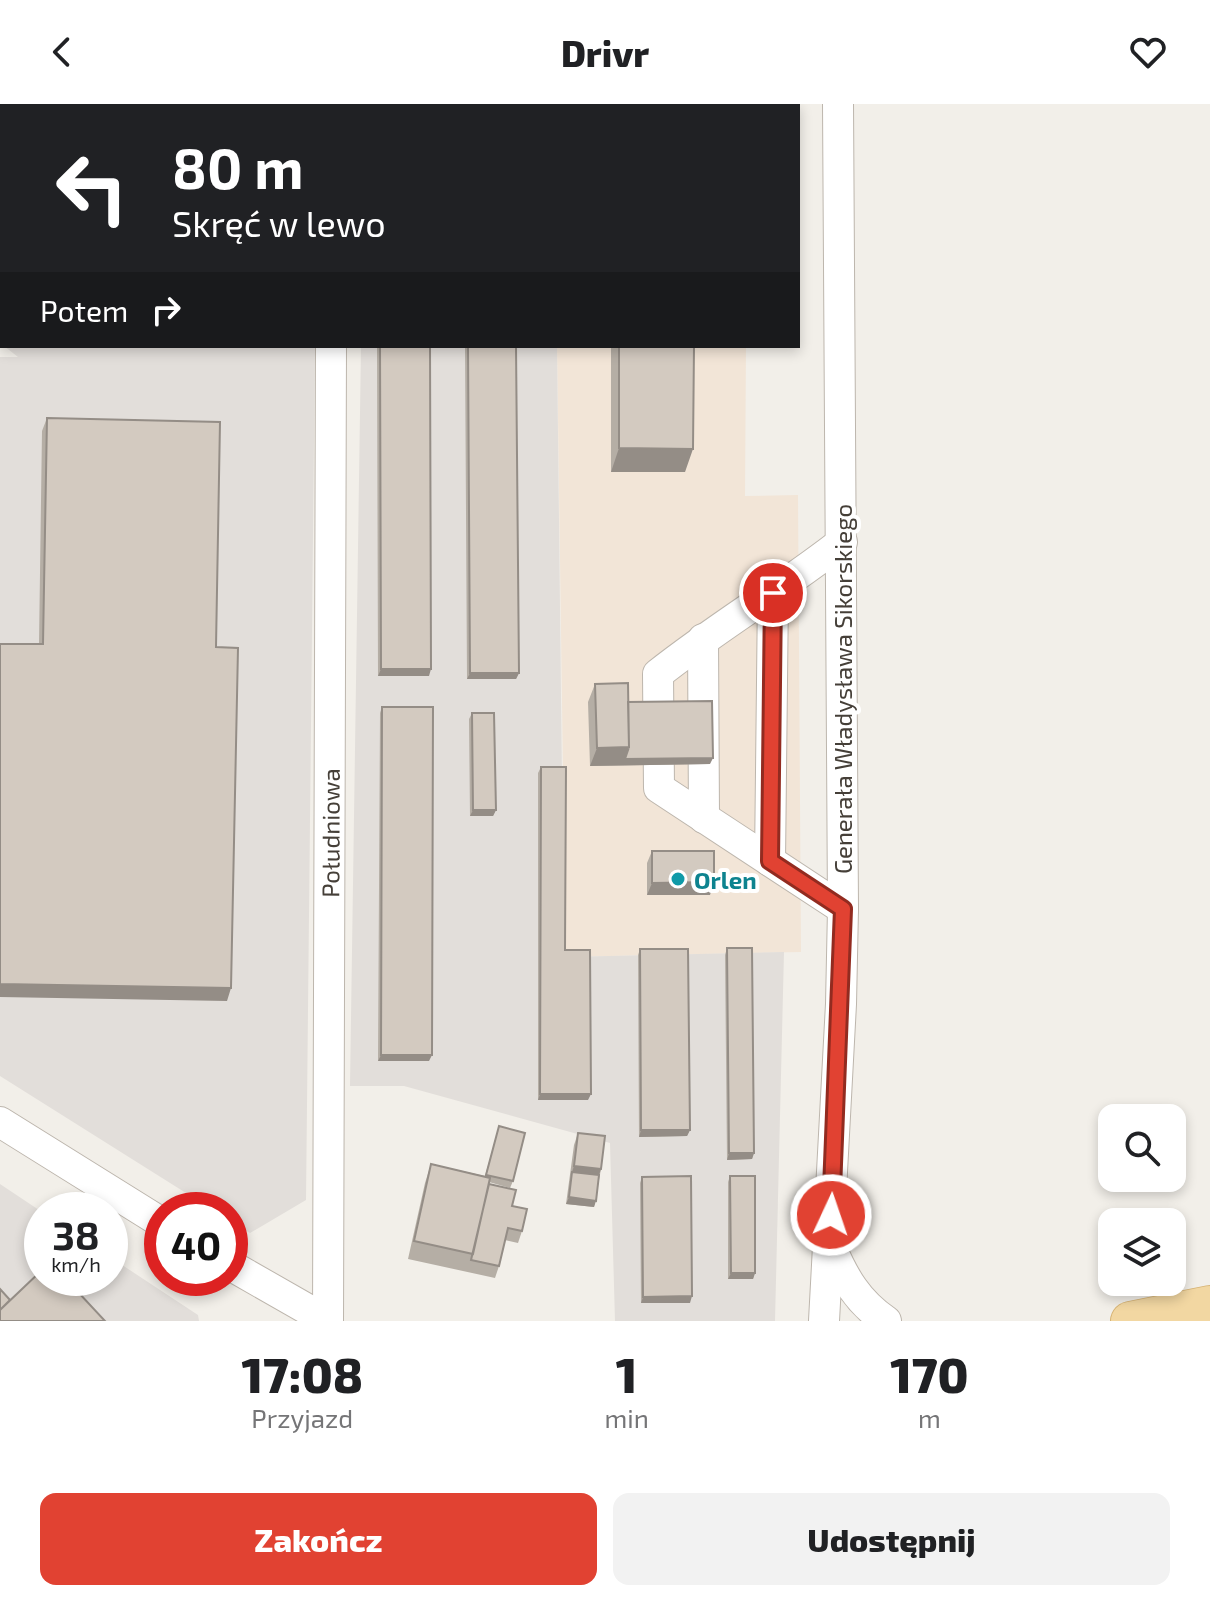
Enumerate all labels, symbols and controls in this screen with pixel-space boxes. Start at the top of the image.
icon: back [40,30,84,74]
icon: heart [1126,30,1170,74]
text: Drivr [561,31,649,74]
text: 80 m [172,133,304,200]
icon: left [40,136,144,240]
text: Skręć w lewo [172,201,386,244]
icon: right [144,288,188,332]
text: Potem [40,292,128,328]
street label: Generała Władysława Sikorskiego [828,504,857,874]
pin [739,559,807,627]
icon: arrive [751,571,795,615]
street label: Południowa [315,768,344,898]
place label: Orlen [694,865,757,894]
marker: Orlen [669,870,687,888]
map controls [1098,1104,1186,1296]
button: search [1098,1104,1186,1192]
position arrow [789,1173,873,1257]
speed limit sign: 40 [144,1192,248,1296]
button: layers [1098,1208,1186,1296]
text: 38 [52,1210,100,1258]
text: km/h [51,1252,101,1276]
text: 17:08 [241,1345,363,1403]
text: 1 [616,1345,637,1403]
text: 170 [890,1345,969,1403]
text: Przyjazd [251,1402,353,1433]
text: min [604,1402,649,1433]
text: m [918,1402,941,1433]
button: Zakończ [40,1493,597,1585]
button: Udostępnij [613,1493,1170,1585]

